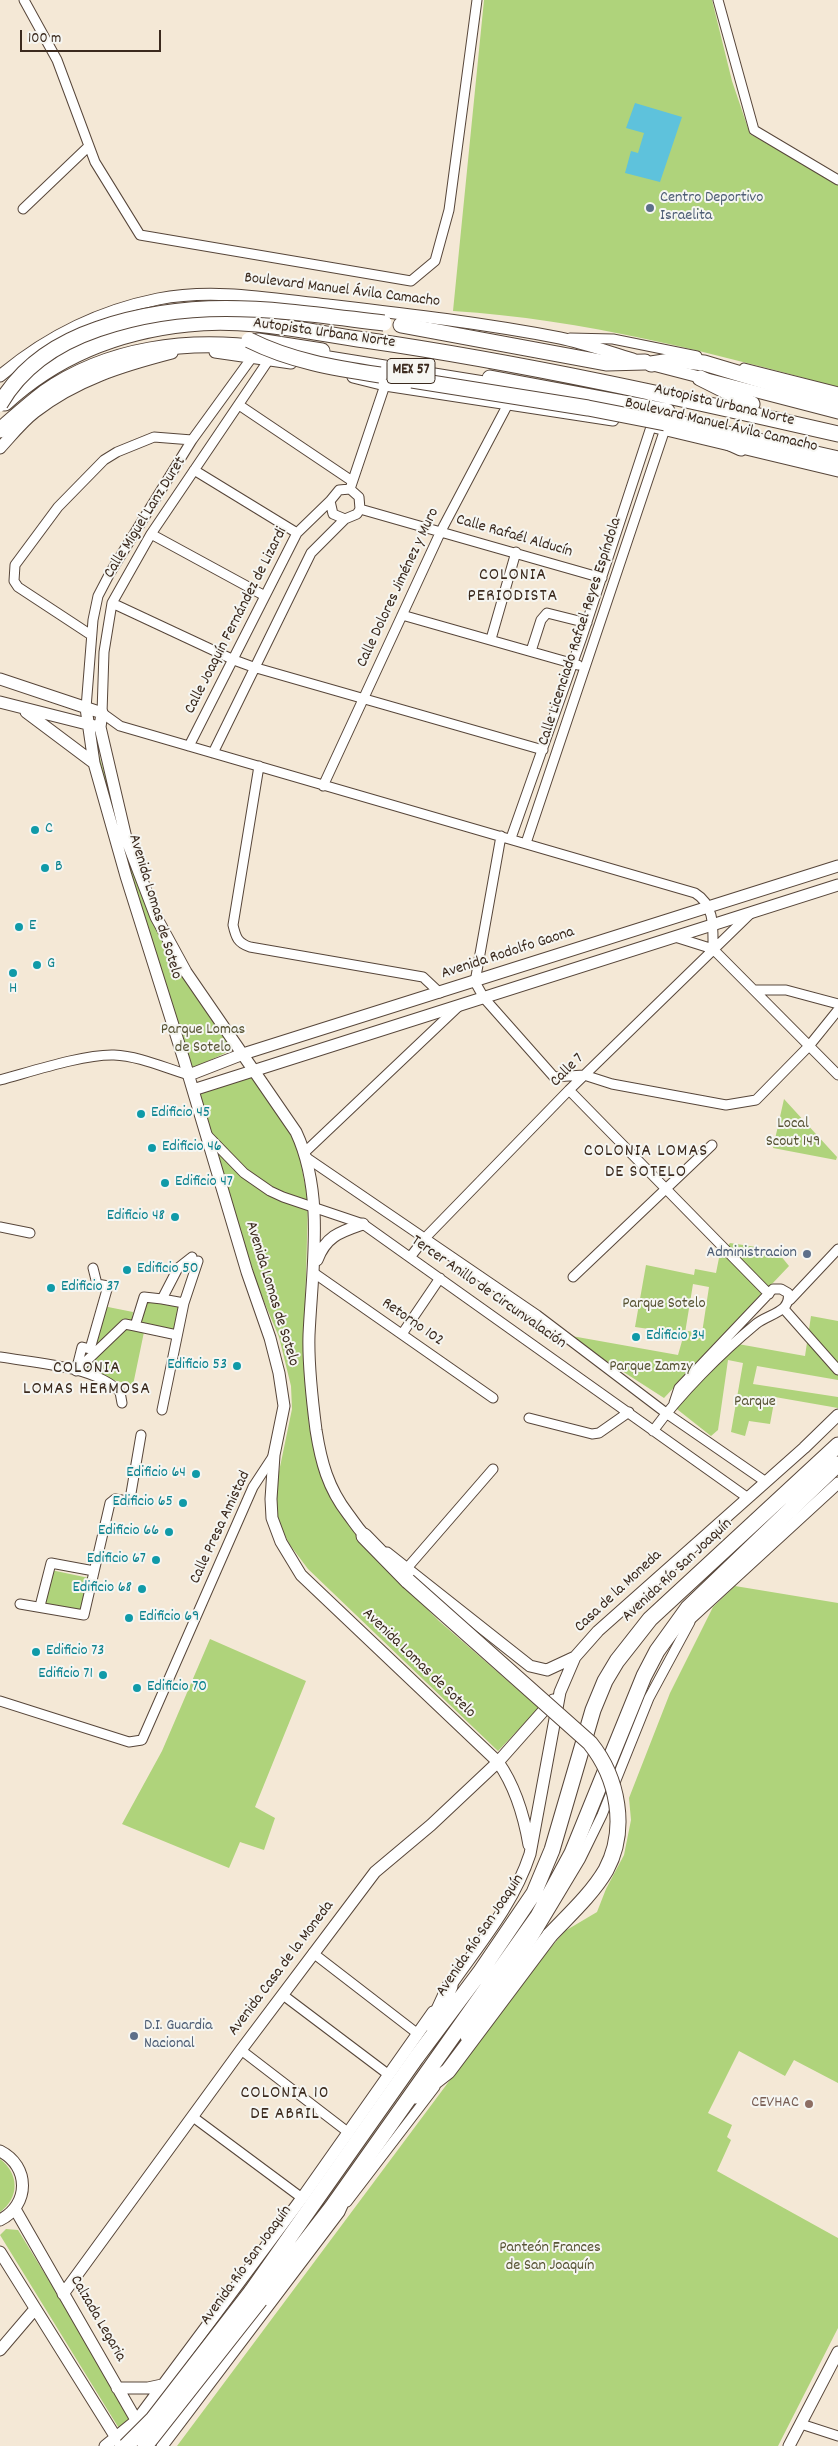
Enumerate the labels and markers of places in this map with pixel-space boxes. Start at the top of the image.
place label: Centro Deportivo Israelita [660,189,763,227]
marker: Centro Deportivo Israelita [644,202,656,214]
place label: C [45,820,53,840]
marker: C [29,824,41,836]
place label: B [55,858,63,878]
marker: B [39,862,51,874]
place label: E [29,917,36,937]
marker: E [13,921,25,933]
place label: G [47,955,55,975]
marker: G [31,959,43,971]
marker: H [7,967,19,979]
place label: H [9,980,17,1000]
place label: Edificio 45 [151,1104,210,1124]
marker: Edificio 45 [135,1108,147,1120]
place label: Edificio 46 [162,1138,222,1158]
marker: Edificio 46 [146,1142,158,1154]
place label: Edificio 47 [175,1173,233,1193]
marker: Edificio 47 [159,1177,171,1189]
place label: Edificio 48 [107,1207,165,1227]
marker: Edificio 48 [169,1211,181,1223]
place label: Administracion [707,1244,797,1264]
marker: Administracion [801,1248,813,1260]
place label: Edificio 50 [137,1260,198,1280]
marker: Edificio 50 [121,1264,133,1276]
place label: Edificio 37 [61,1278,119,1298]
marker: Edificio 37 [45,1282,57,1294]
place label: Edificio 34 [646,1327,705,1347]
marker: Edificio 34 [630,1331,642,1343]
place label: Edificio 53 [167,1356,227,1376]
marker: Edificio 53 [231,1360,243,1372]
place label: Edificio 64 [126,1464,186,1484]
marker: Edificio 64 [190,1468,202,1480]
place label: Edificio 65 [113,1493,173,1513]
marker: Edificio 65 [177,1497,189,1509]
place label: Edificio 66 [98,1522,159,1542]
marker: Edificio 66 [163,1526,175,1538]
place label: Edificio 67 [87,1550,146,1570]
marker: Edificio 67 [150,1554,162,1566]
place label: Edificio 68 [73,1579,132,1599]
marker: Edificio 68 [136,1583,148,1595]
place label: Edificio 69 [139,1608,199,1628]
marker: Edificio 69 [123,1612,135,1624]
place label: Edificio 73 [46,1642,104,1662]
marker: Edificio 73 [30,1646,42,1658]
place label: Edificio 71 [38,1665,93,1685]
marker: Edificio 71 [97,1669,109,1681]
place label: Edificio 70 [147,1678,207,1698]
marker: Edificio 70 [131,1682,143,1694]
place label: D.I. Guardia Nacional [144,2017,213,2055]
marker: D.I. Guardia Nacional [128,2030,140,2042]
place label: CEVHAC [751,2094,799,2114]
marker: CEVHAC [803,2098,815,2110]

